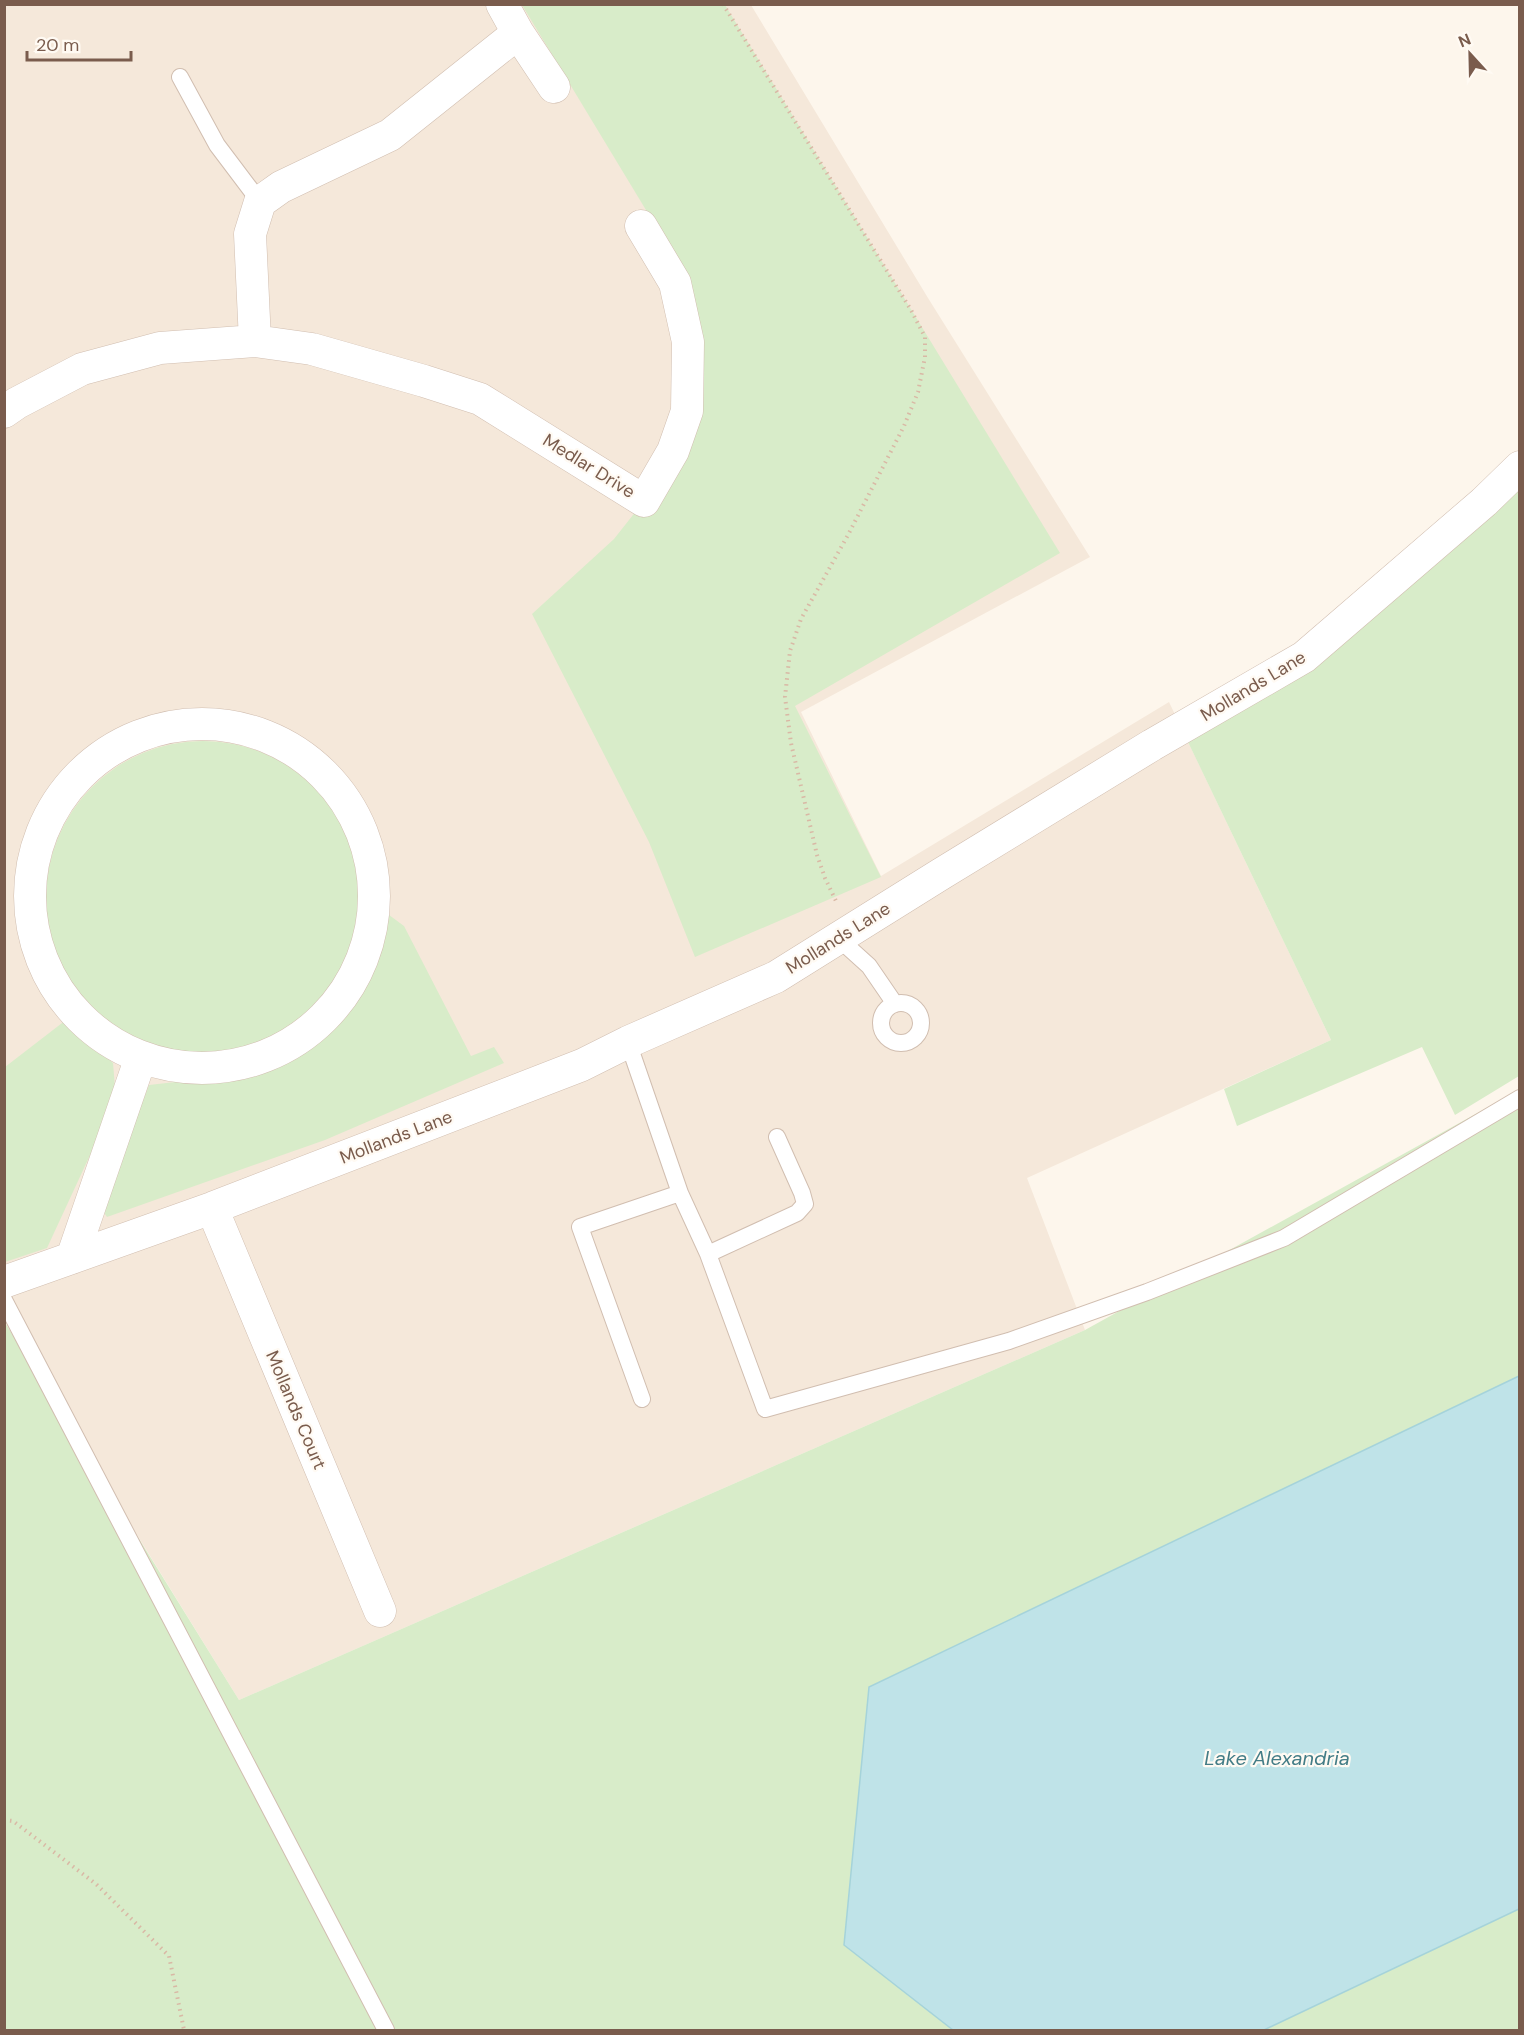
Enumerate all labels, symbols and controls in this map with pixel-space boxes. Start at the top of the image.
scale bar [27,24,130,62]
north arrow [1440,24,1500,84]
text: N [1455,29,1474,52]
text: 20 m [36,33,79,57]
street label: Medlar Drive [538,428,640,504]
street label: Mollands Lane [1196,645,1310,727]
street label: Mollands Lane [781,896,895,980]
street label: Mollands Lane [336,1104,456,1170]
street label: Mollands Court [260,1347,332,1473]
water label: Lake Alexandria [1204,1745,1350,1771]

